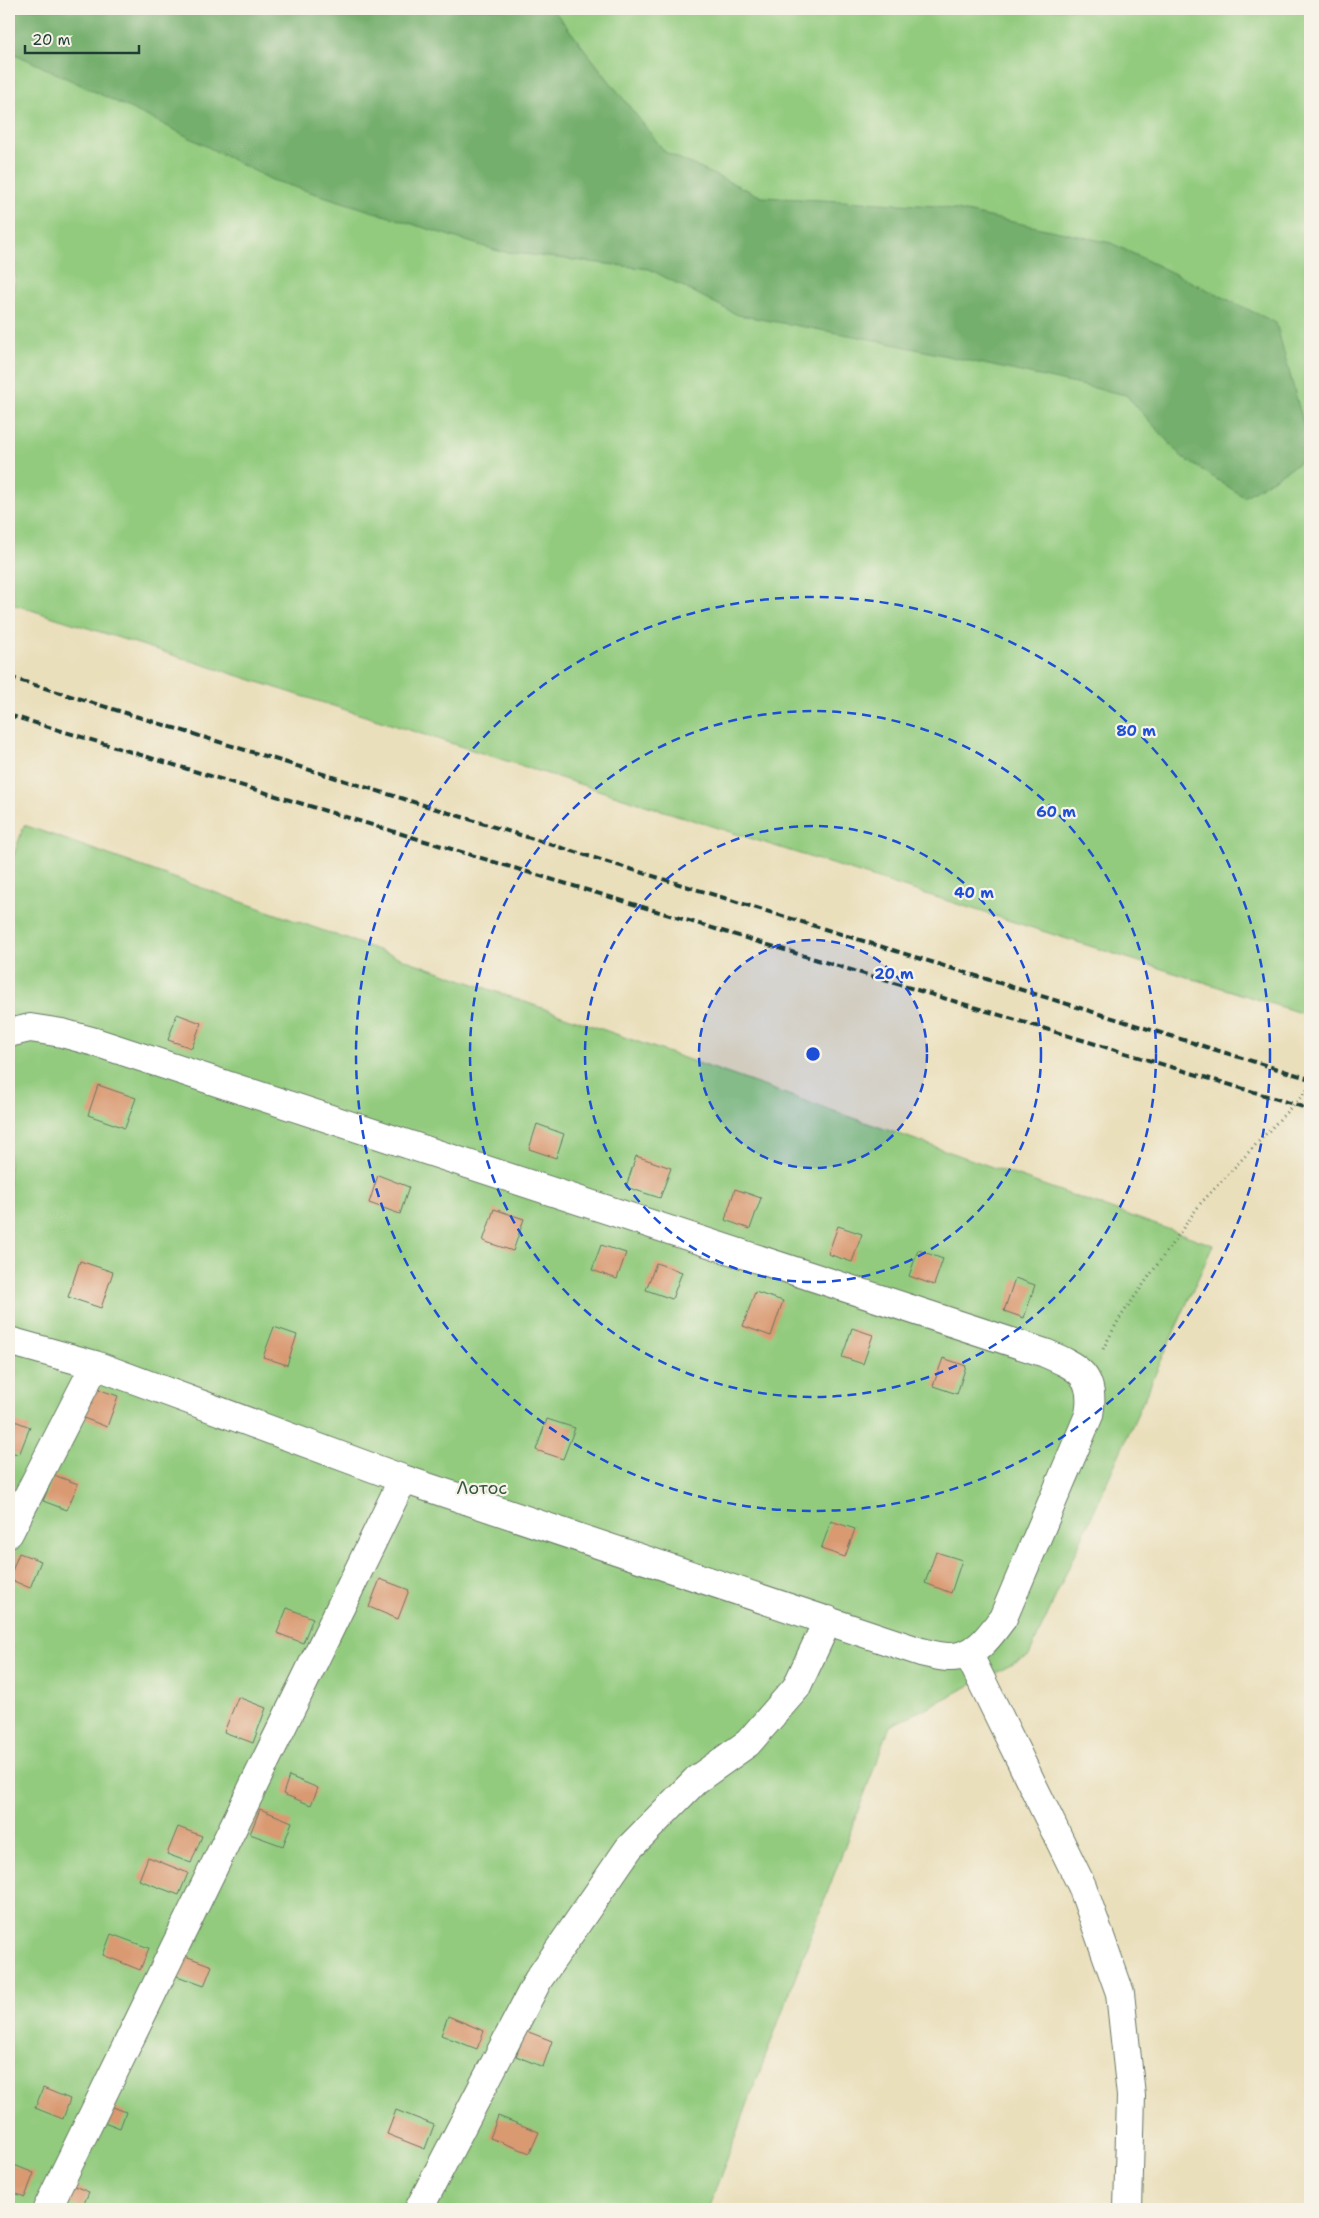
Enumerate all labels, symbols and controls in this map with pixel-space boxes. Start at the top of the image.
scale bar [25,22,139,54]
text: 20 m [32,30,71,50]
text: 80 m [1116,721,1156,741]
text: 60 m [1036,802,1076,822]
text: 40 m [954,883,994,903]
text: 20 m [874,964,914,984]
centre of rings [804,1045,822,1063]
park label: Лотос [457,1476,507,1500]

